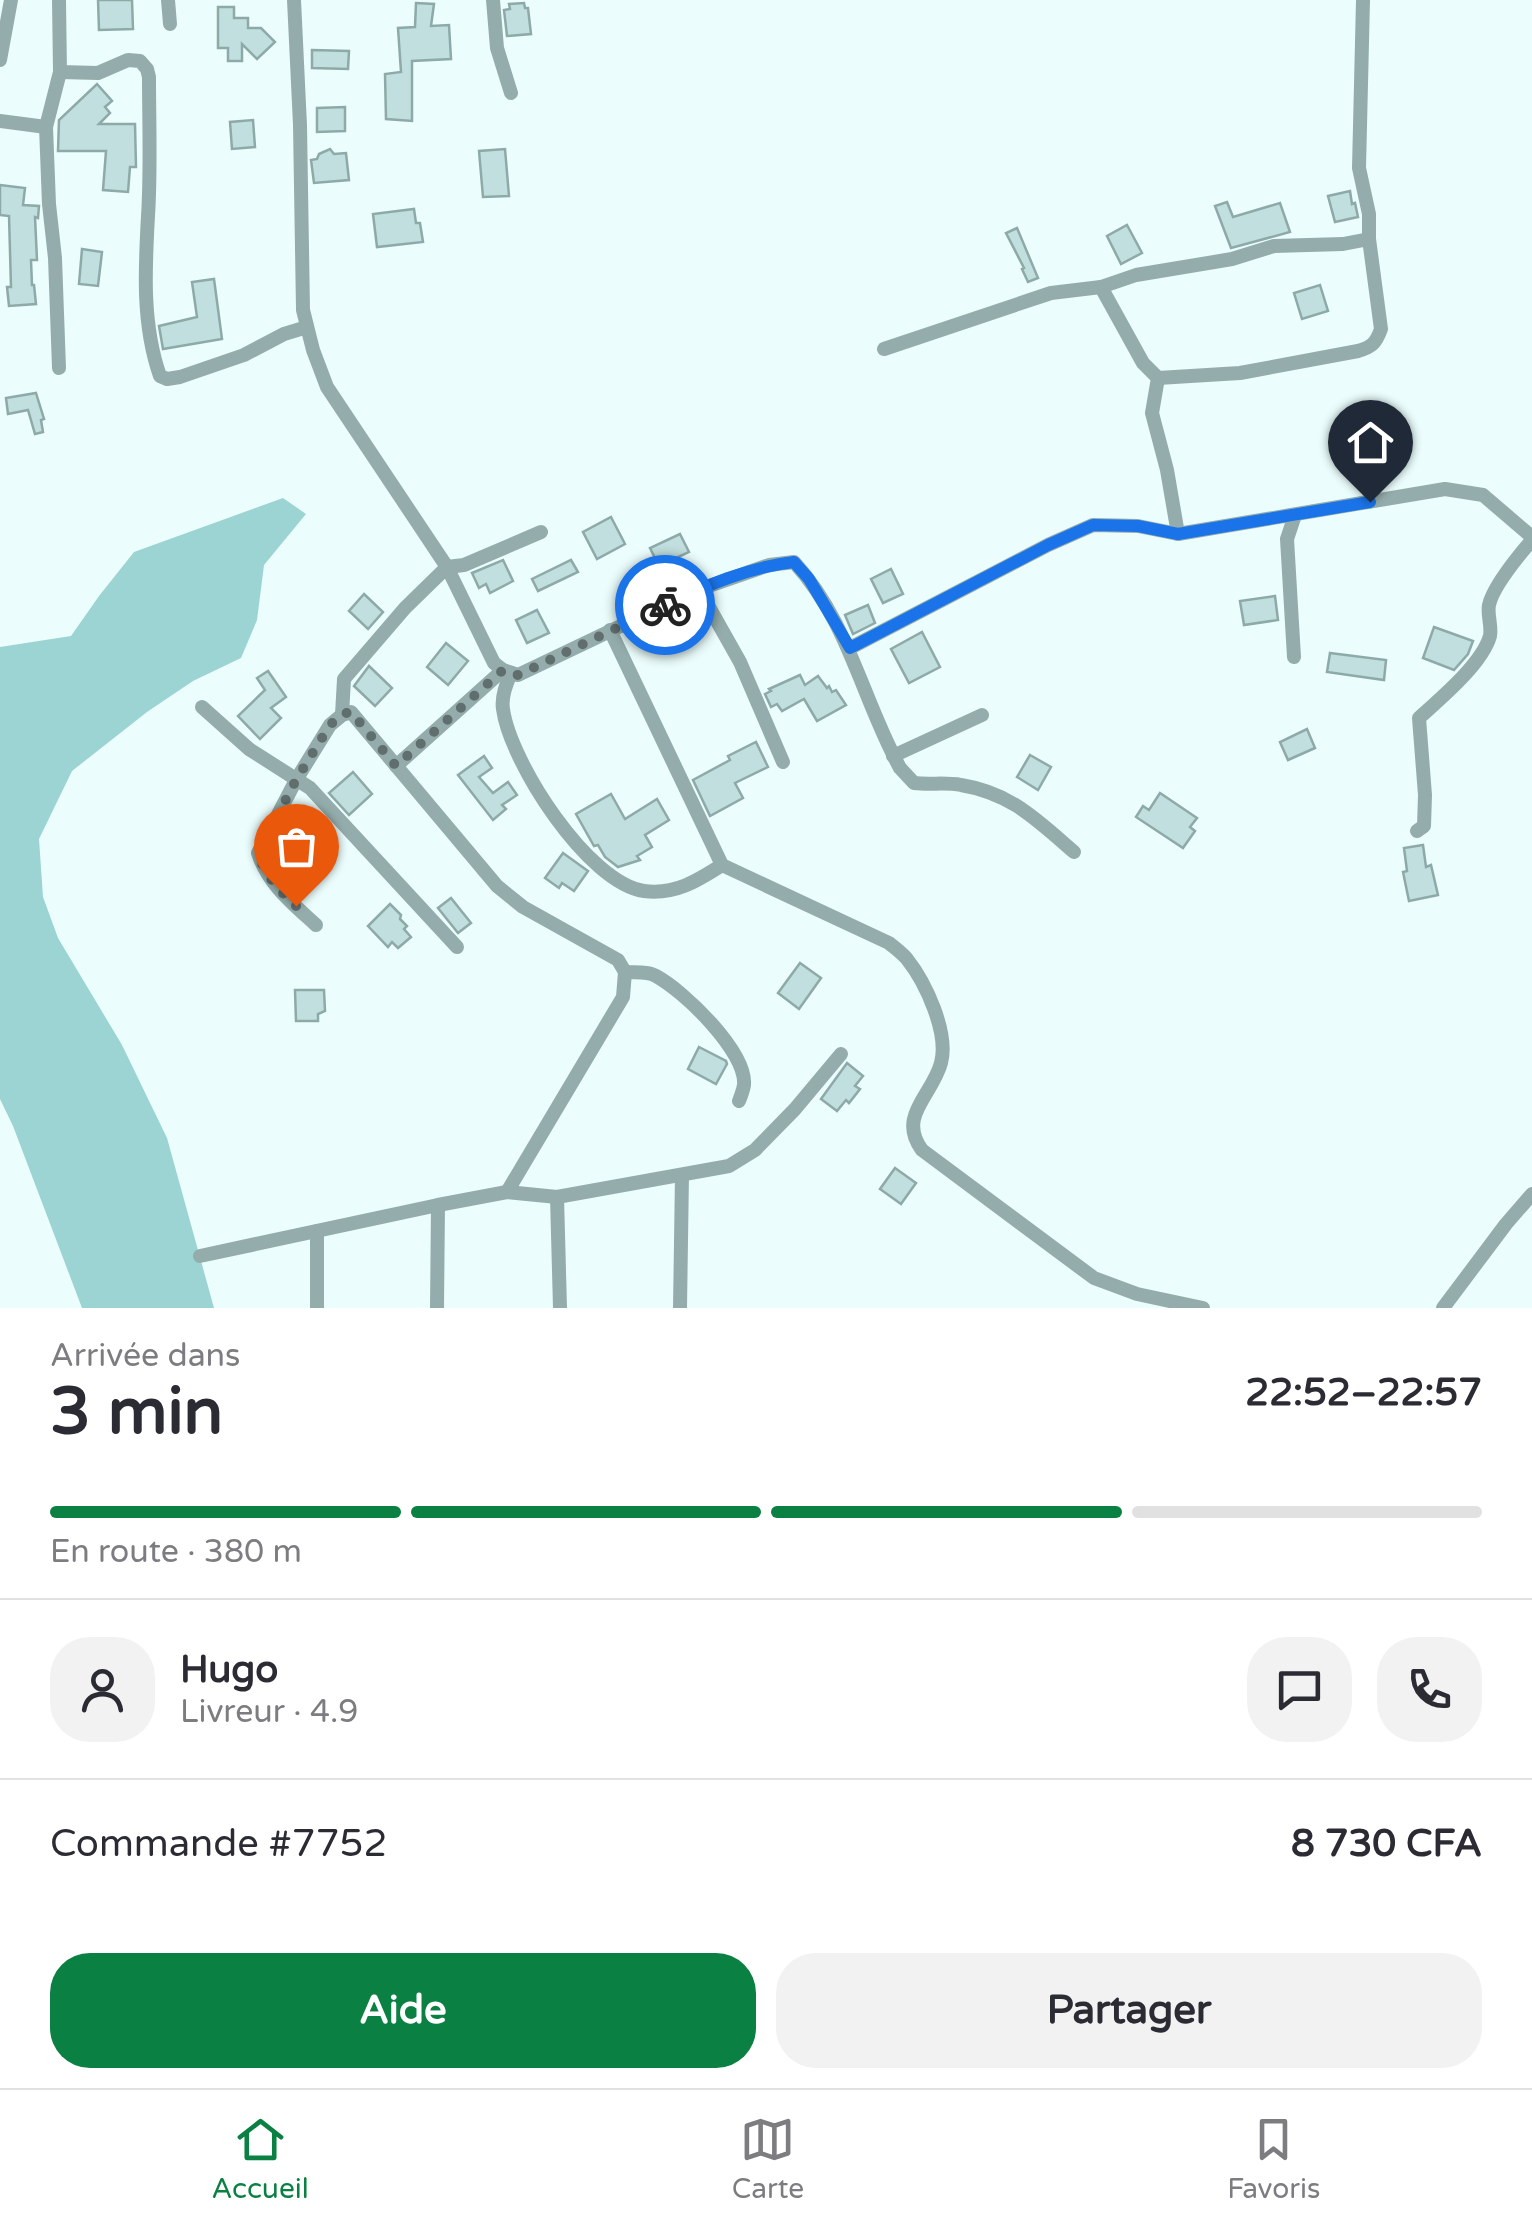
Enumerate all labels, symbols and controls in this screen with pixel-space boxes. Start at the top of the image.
pin [1328,400,1413,503]
icon: home [1343,415,1398,470]
courier [615,555,715,655]
icon: bike [638,578,693,633]
pin [254,804,339,907]
icon: bag [269,819,324,874]
text: Arrivée dans [50,1337,240,1375]
text: 22:52–22:57 [1245,1370,1482,1416]
text: 3 min [50,1373,223,1452]
text: En route · 380 m [50,1533,302,1571]
button: person [50,1637,155,1742]
button: chat [1247,1637,1352,1742]
button: phone [1377,1637,1482,1742]
text: Hugo [180,1647,278,1693]
text: Livreur · 4.9 [180,1693,358,1731]
text: Commande #7752 [50,1821,387,1867]
text: 8 730 CFA [1291,1821,1482,1867]
button: Aide [50,1953,756,2068]
button: Partager [776,1953,1482,2068]
tab: Accueil [212,2112,309,2206]
tab: Carte [732,2112,804,2206]
tab: Favoris [1227,2112,1320,2206]

